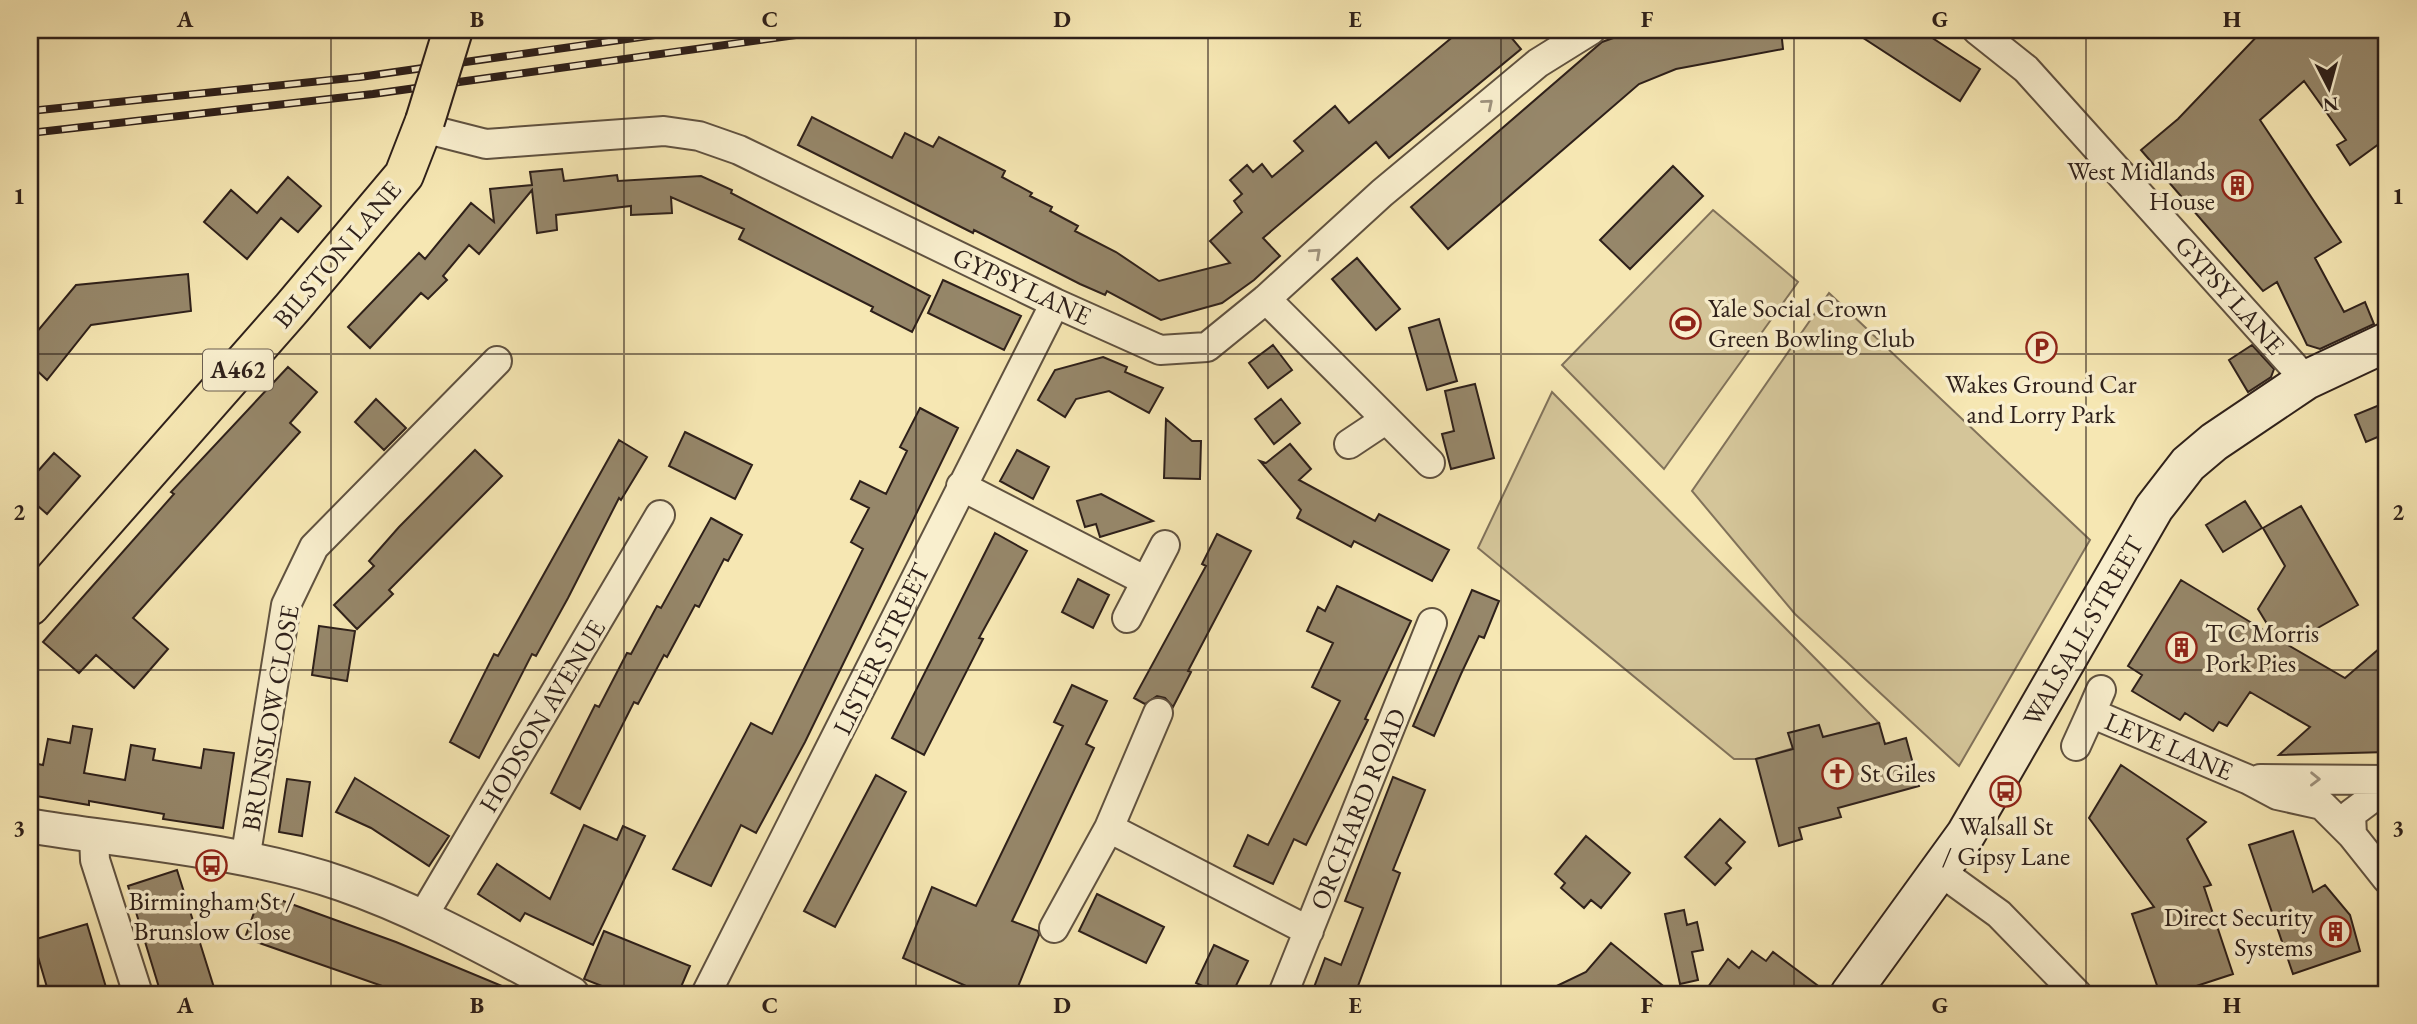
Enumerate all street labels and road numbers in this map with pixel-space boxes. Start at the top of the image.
street label: BILSTON LANE [265,173,409,335]
street label: GYPSY LANE [2167,228,2293,362]
street label: GYPSY LANE [947,239,1097,333]
road number: A462 [203,349,273,390]
street label: WALSALL STREET [2015,529,2152,732]
street label: LISTER STREET [825,557,937,740]
street label: BRUNSLOW CLOSE [233,602,307,834]
street label: HODSON AVENUE [471,613,613,819]
street label: ORCHARD ROAD [1302,703,1414,915]
street label: LEVE LANE [2100,704,2238,788]

